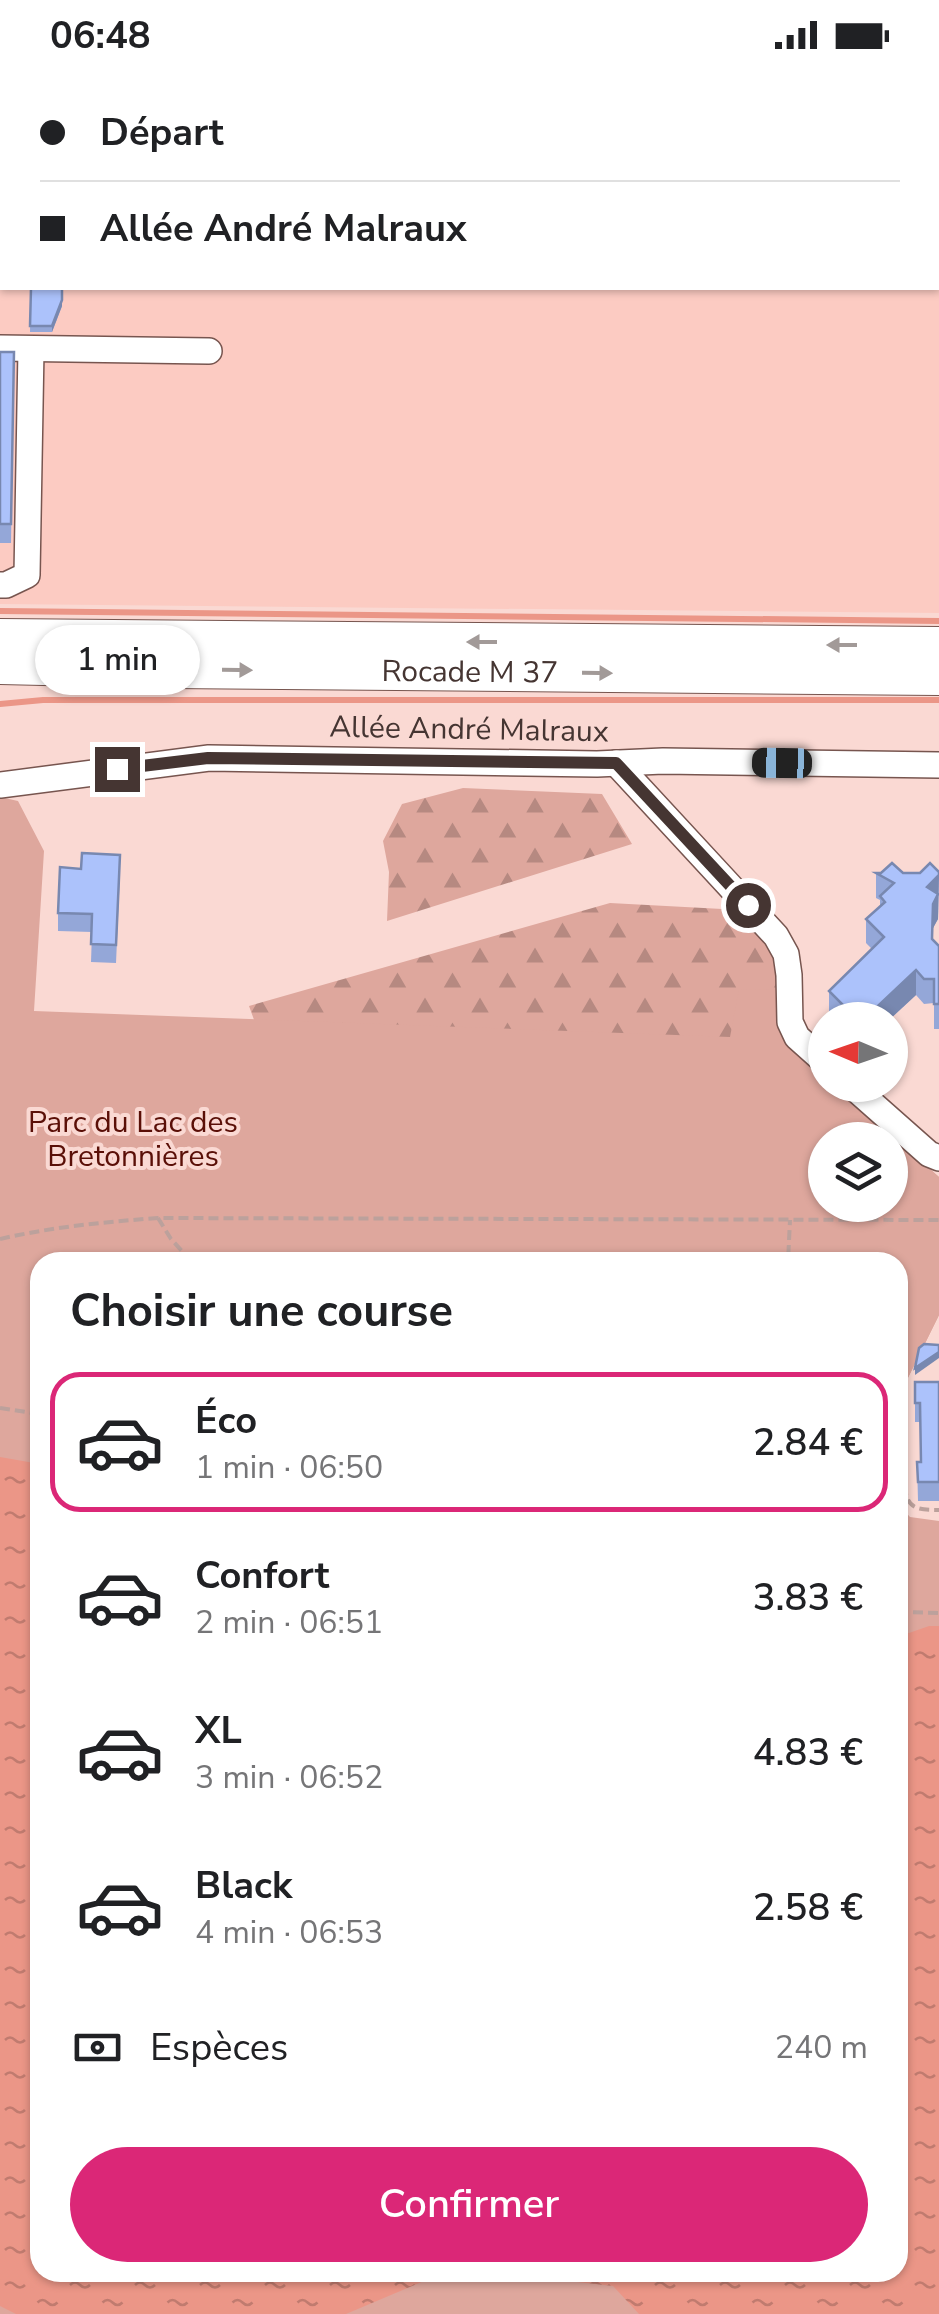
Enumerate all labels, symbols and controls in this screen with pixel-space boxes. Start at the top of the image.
text: 06:48 [50,10,151,61]
text: Départ [100,107,224,158]
text: Allée André Malraux [100,203,467,254]
callout: 1 min [34,624,200,694]
one-way arrow [465,634,497,650]
one-way arrow [825,637,857,653]
text: 1 min [77,638,158,681]
street label: Rocade M 37 [381,651,558,694]
one-way arrow [222,662,254,678]
one-way arrow [582,665,614,681]
street label: Allée André Malraux [329,707,609,752]
route end [95,747,140,792]
car [752,747,812,779]
route start [726,883,771,928]
north arrow [808,1002,908,1102]
map controls [808,1002,908,1222]
park label: Parc du Lac des Bretonnières [28,1102,238,1177]
button: layers [808,1122,908,1222]
text: Choisir une course [70,1281,453,1342]
text: Éco [195,1395,257,1446]
icon: car [75,1397,165,1487]
text: 2.84 € [753,1417,863,1468]
text: 1 min · 06:50 [195,1446,383,1489]
text: Confort [195,1550,329,1601]
icon: car [75,1552,165,1642]
text: 3.83 € [753,1572,863,1623]
text: 2 min · 06:51 [195,1601,383,1644]
text: XL [195,1705,242,1756]
icon: car [75,1707,165,1797]
text: 4.83 € [753,1727,863,1778]
text: 3 min · 06:52 [195,1756,383,1799]
text: Black [195,1860,292,1911]
icon: car [75,1862,165,1952]
text: 2.58 € [753,1882,863,1933]
text: 4 min · 06:53 [195,1911,383,1954]
icon: cash [70,2020,125,2075]
text: Espèces [150,2022,288,2073]
text: 240 m [775,2026,868,2069]
button: Confirmer [70,2147,868,2262]

